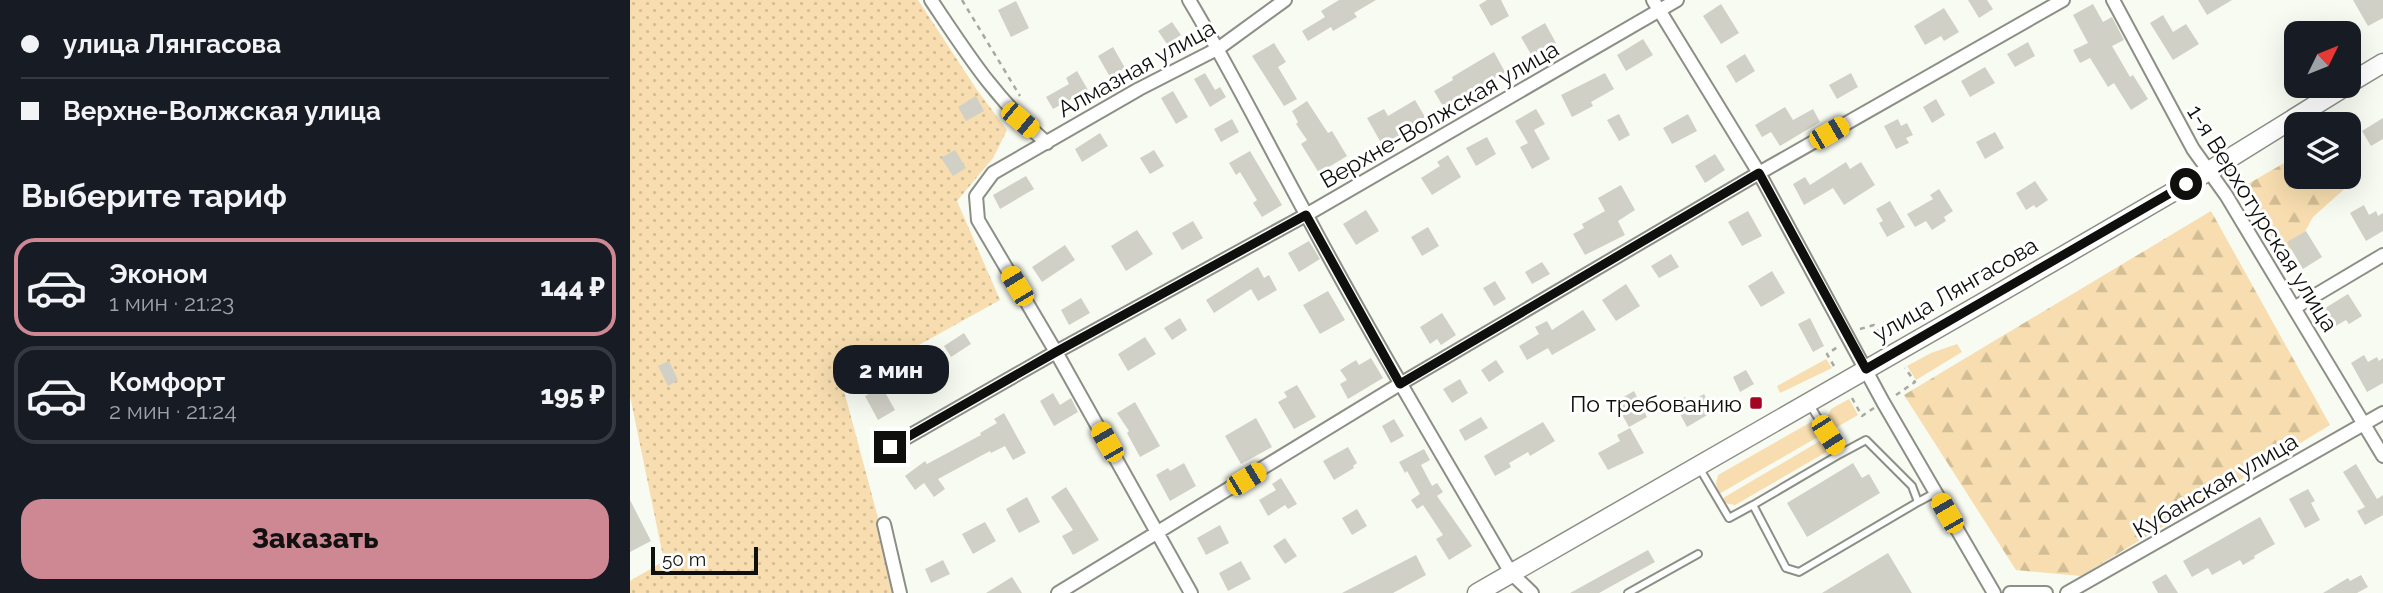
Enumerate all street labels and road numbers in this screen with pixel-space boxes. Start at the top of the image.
street label: Алмазная улица [1052,14,1220,122]
street label: Верхне-Волжская улица [1315,35,1563,193]
street label: 1-я Верхотурская улица [2182,100,2344,336]
street label: улица Лянгасова [1868,231,2042,347]
street label: Кубанская улица [2128,427,2302,543]

